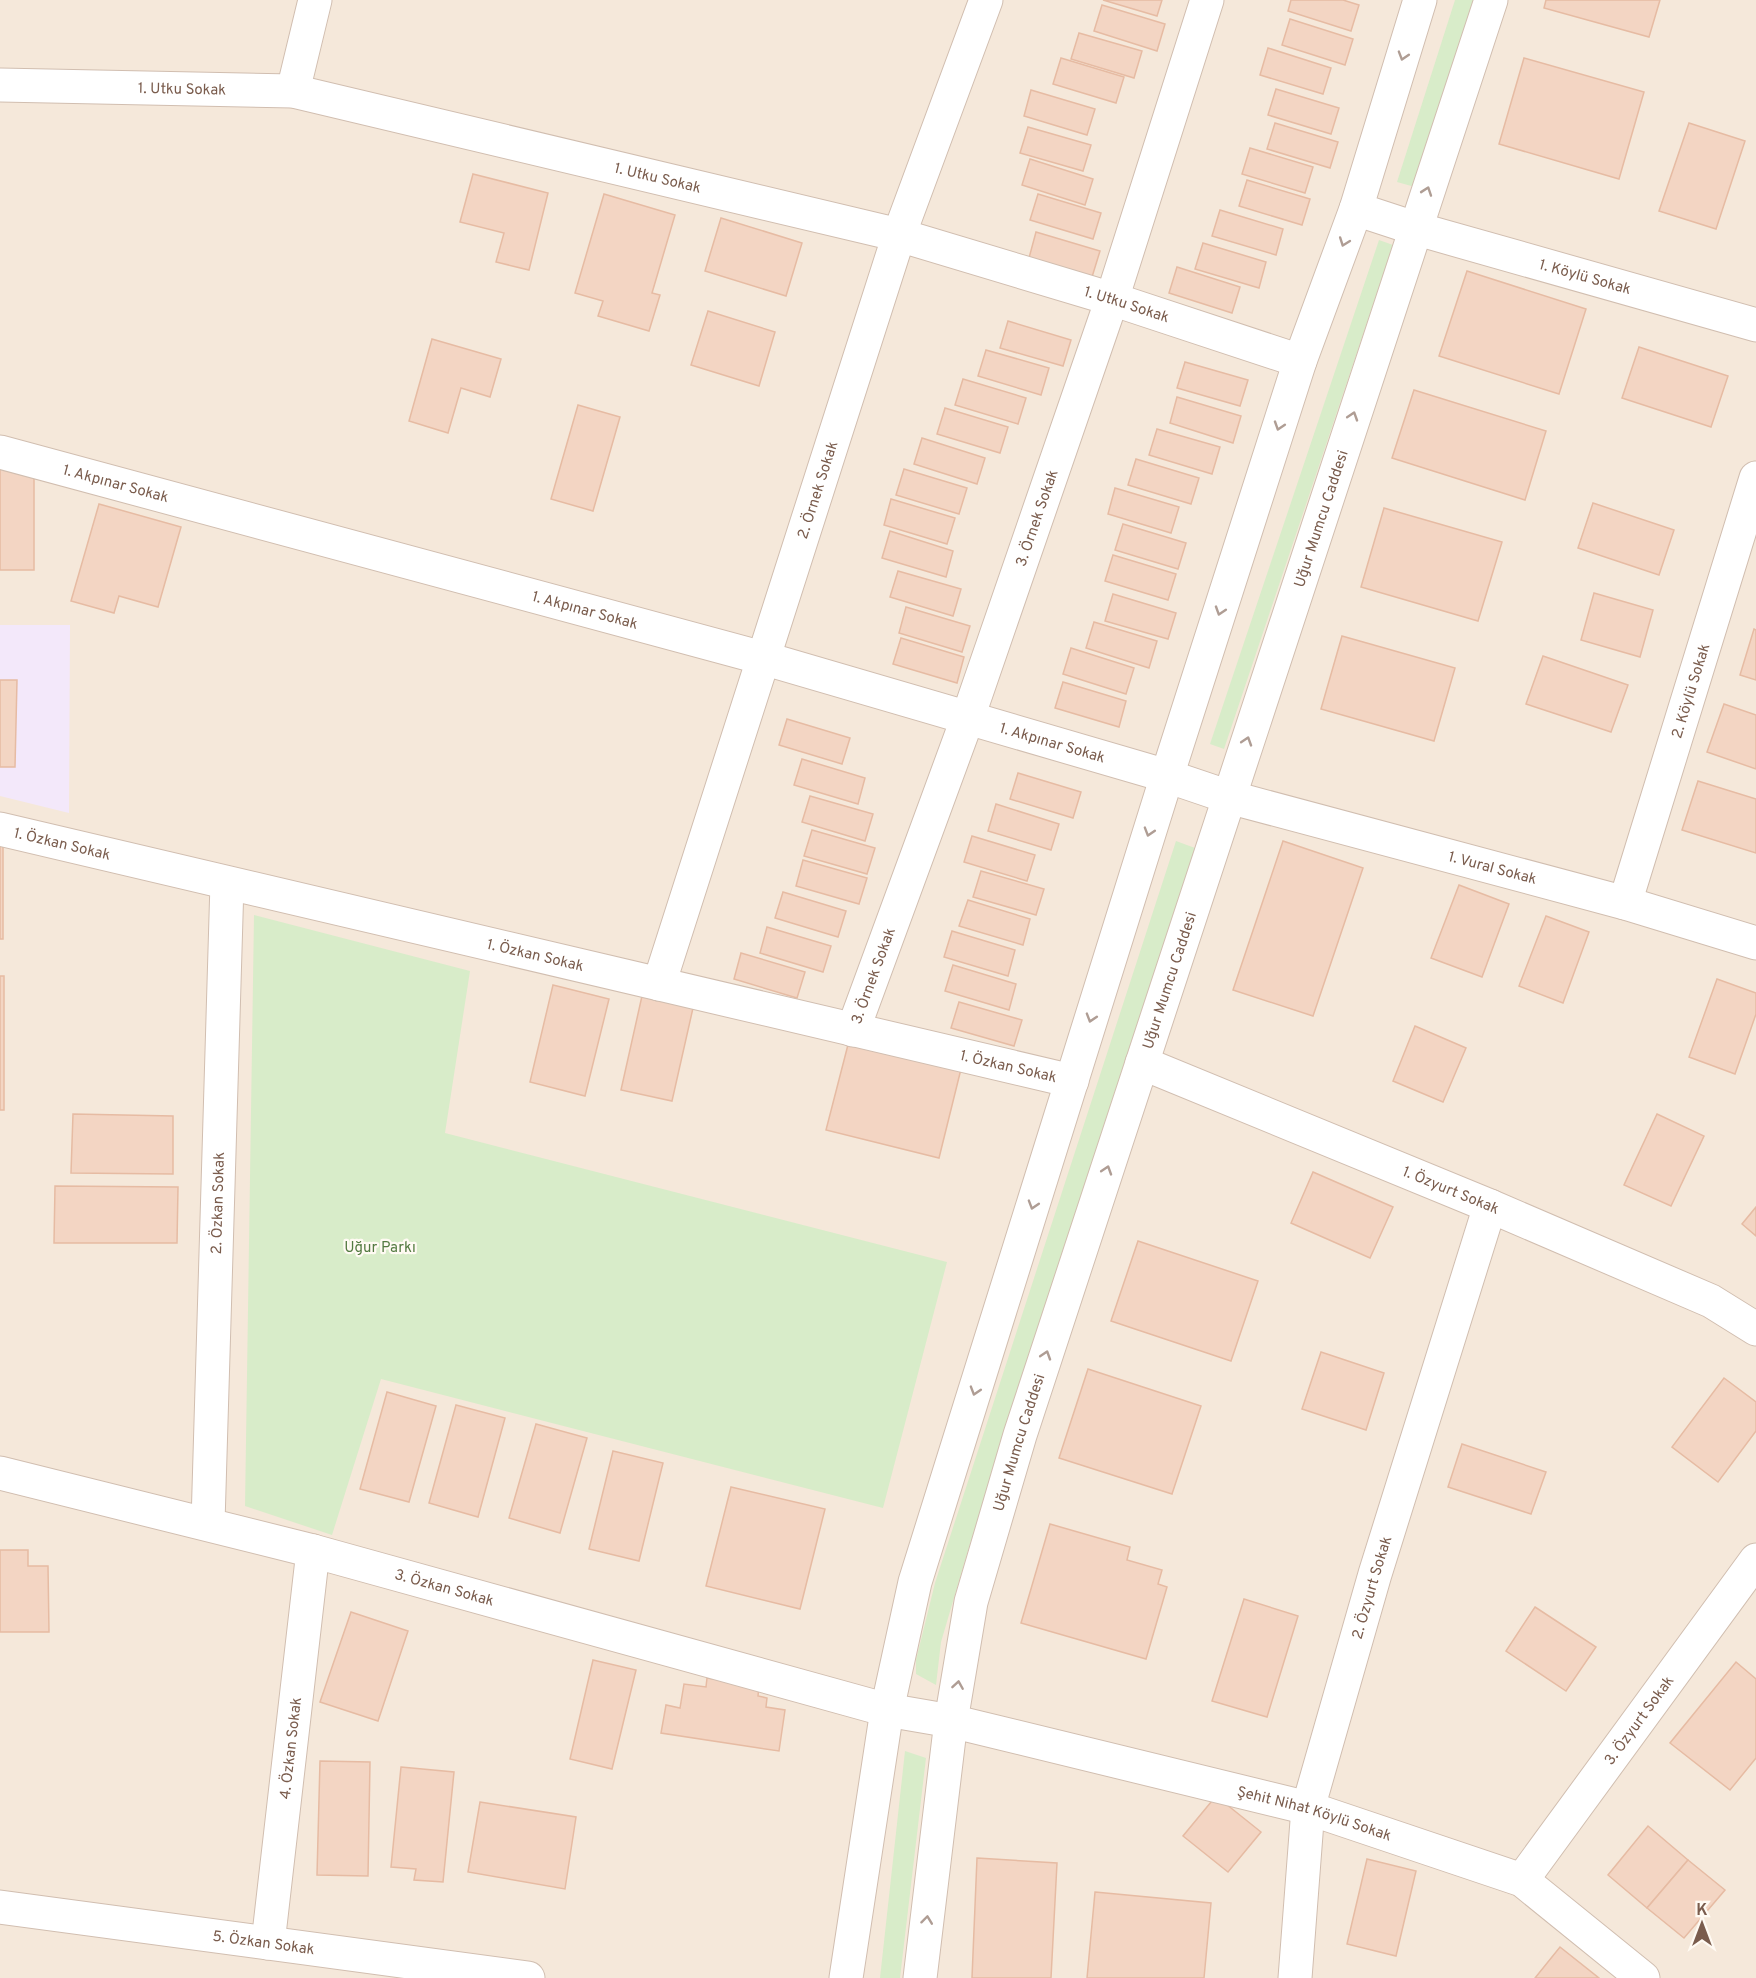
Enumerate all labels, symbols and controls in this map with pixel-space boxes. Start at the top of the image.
one-way arrow [1398,50,1410,61]
street label: 1. Utku Sokak [138,80,226,101]
street label: 1. Utku Sokak [612,160,703,199]
one-way arrow [1419,186,1432,197]
one-way arrow [1339,236,1352,247]
street label: 1. Köylü Sokak [1537,256,1633,300]
street label: 1. Utku Sokak [1081,283,1171,328]
one-way arrow [1346,411,1358,422]
one-way arrow [1274,420,1286,431]
street label: 2. Örnek Sokak [794,439,843,542]
street label: Uğur Mumcu Caddesi [1291,448,1354,590]
street label: 1. Akpınar Sokak [60,461,171,508]
street label: 3. Örnek Sokak [1012,467,1064,569]
street label: 1. Akpınar Sokak [530,588,640,635]
one-way arrow [1215,605,1227,616]
street label: 2. Köylü Sokak [1668,641,1715,741]
street label: 1. Akpınar Sokak [997,720,1107,768]
one-way arrow [1240,736,1252,747]
street label: 1. Özkan Sokak [12,825,112,866]
one-way arrow [1144,826,1157,837]
street label: 1. Vural Sokak [1446,848,1539,890]
street label: Uğur Mumcu Caddesi [1139,910,1202,1052]
street label: 3. Örnek Sokak [848,925,901,1027]
street label: 1. Özkan Sokak [485,936,585,977]
one-way arrow [1086,1012,1098,1023]
street label: 1. Özkan Sokak [958,1047,1059,1088]
street label: 2. Özkan Sokak [207,1152,230,1255]
street label: 1. Özyurt Sokak [1399,1163,1502,1220]
one-way arrow [1099,1165,1112,1176]
one-way arrow [1028,1199,1040,1210]
park label: Uğur Parkı [344,1239,416,1258]
one-way arrow [1038,1350,1051,1361]
street label: Uğur Mumcu Caddesi [990,1372,1050,1514]
one-way arrow [970,1385,982,1396]
street label: 2. Özyurt Sokak [1349,1534,1397,1642]
street label: 3. Özkan Sokak [392,1566,496,1612]
street label: 3. Özyurt Sokak [1601,1673,1679,1770]
one-way arrow [951,1680,963,1690]
street label: 4. Özkan Sokak [277,1696,307,1801]
street label: Şehit Nihat Köylü Sokak [1235,1783,1394,1846]
north arrow [1672,1894,1732,1954]
text: K [1696,1901,1708,1921]
one-way arrow [921,1915,933,1924]
street label: 5. Özkan Sokak [211,1928,316,1960]

